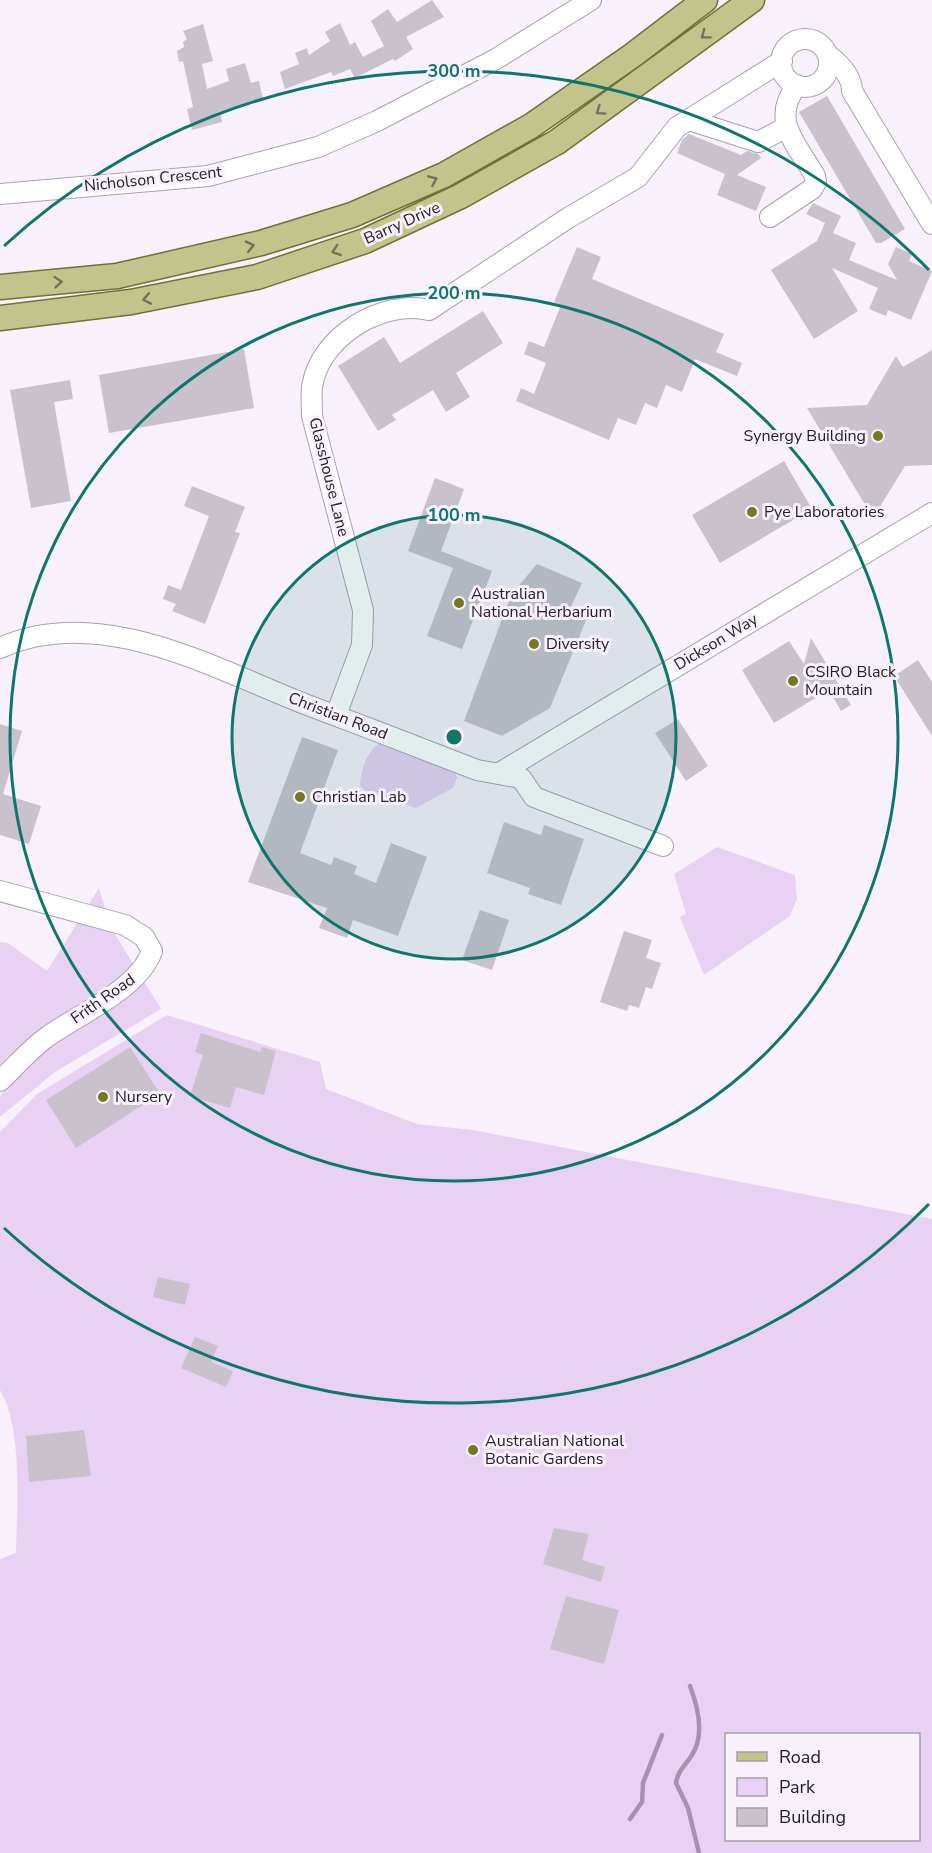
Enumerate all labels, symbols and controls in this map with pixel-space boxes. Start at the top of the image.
one-way arrow [701,28,712,39]
text: 300 m [427,59,481,83]
one-way arrow [596,104,607,115]
street label: Nicholson Crescent [83,161,223,197]
one-way arrow [426,175,437,187]
street label: Barry Drive [360,196,444,250]
one-way arrow [244,240,254,253]
one-way arrow [331,243,342,256]
one-way arrow [54,276,63,289]
text: 200 m [427,281,481,305]
one-way arrow [142,292,152,305]
street label: Glasshouse Lane [304,415,354,539]
place label: Synergy Building [743,425,866,447]
marker: Synergy Building [871,429,885,443]
place label: Pye Laboratories [764,501,884,523]
text: 100 m [427,503,481,527]
marker: Pye Laboratories [745,505,759,519]
place label: Australian National Herbarium [471,583,612,623]
marker: Australian National Herbarium [452,596,466,610]
street label: Dickson Way [670,608,763,676]
place label: Diversity [546,633,610,655]
marker: Diversity [527,637,541,651]
place label: CSIRO Black Mountain [805,661,897,701]
marker: CSIRO Black Mountain [786,674,800,688]
street label: Christian Road [285,687,391,745]
centre of rings [444,727,464,747]
place label: Christian Lab [312,786,406,808]
marker: Christian Lab [293,790,307,804]
street label: Frith Road [66,969,140,1029]
place label: Nursery [115,1086,173,1108]
marker: Nursery [96,1090,110,1104]
place label: Australian National Botanic Gardens [485,1430,624,1470]
marker: Australian National Botanic Gardens [466,1443,480,1457]
legend [725,1733,920,1841]
text: Road [779,1745,821,1769]
text: Park [779,1775,816,1799]
text: Building [779,1805,846,1829]

